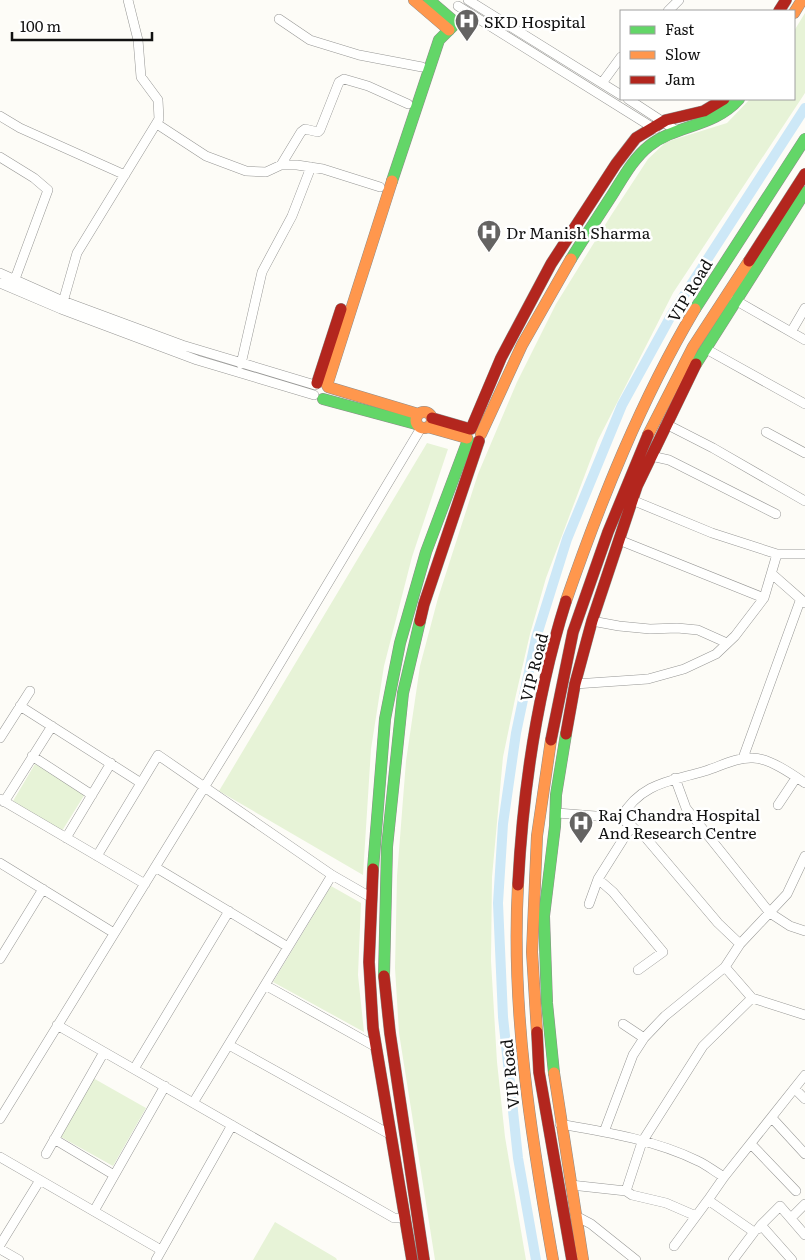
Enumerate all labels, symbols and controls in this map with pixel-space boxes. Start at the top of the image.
hospital icon: SKD Hospital [454,8,480,42]
place label: SKD Hospital [484,9,586,33]
scale bar [12,10,152,42]
legend [620,10,795,100]
text: 100 m [20,14,61,37]
text: Fast [665,17,694,40]
text: Slow [665,42,700,65]
text: Jam [665,67,696,90]
hospital icon: Dr Manish Sharma [476,219,502,253]
place label: Dr Manish Sharma [506,220,651,244]
street label: VIP Road [661,254,717,326]
street label: VIP Road [513,630,553,704]
place label: Raj Chandra Hospital And Research Centre [598,802,760,844]
hospital icon: Raj Chandra Hospital And Research Centre [568,810,594,844]
street label: VIP Road [493,1038,525,1110]

